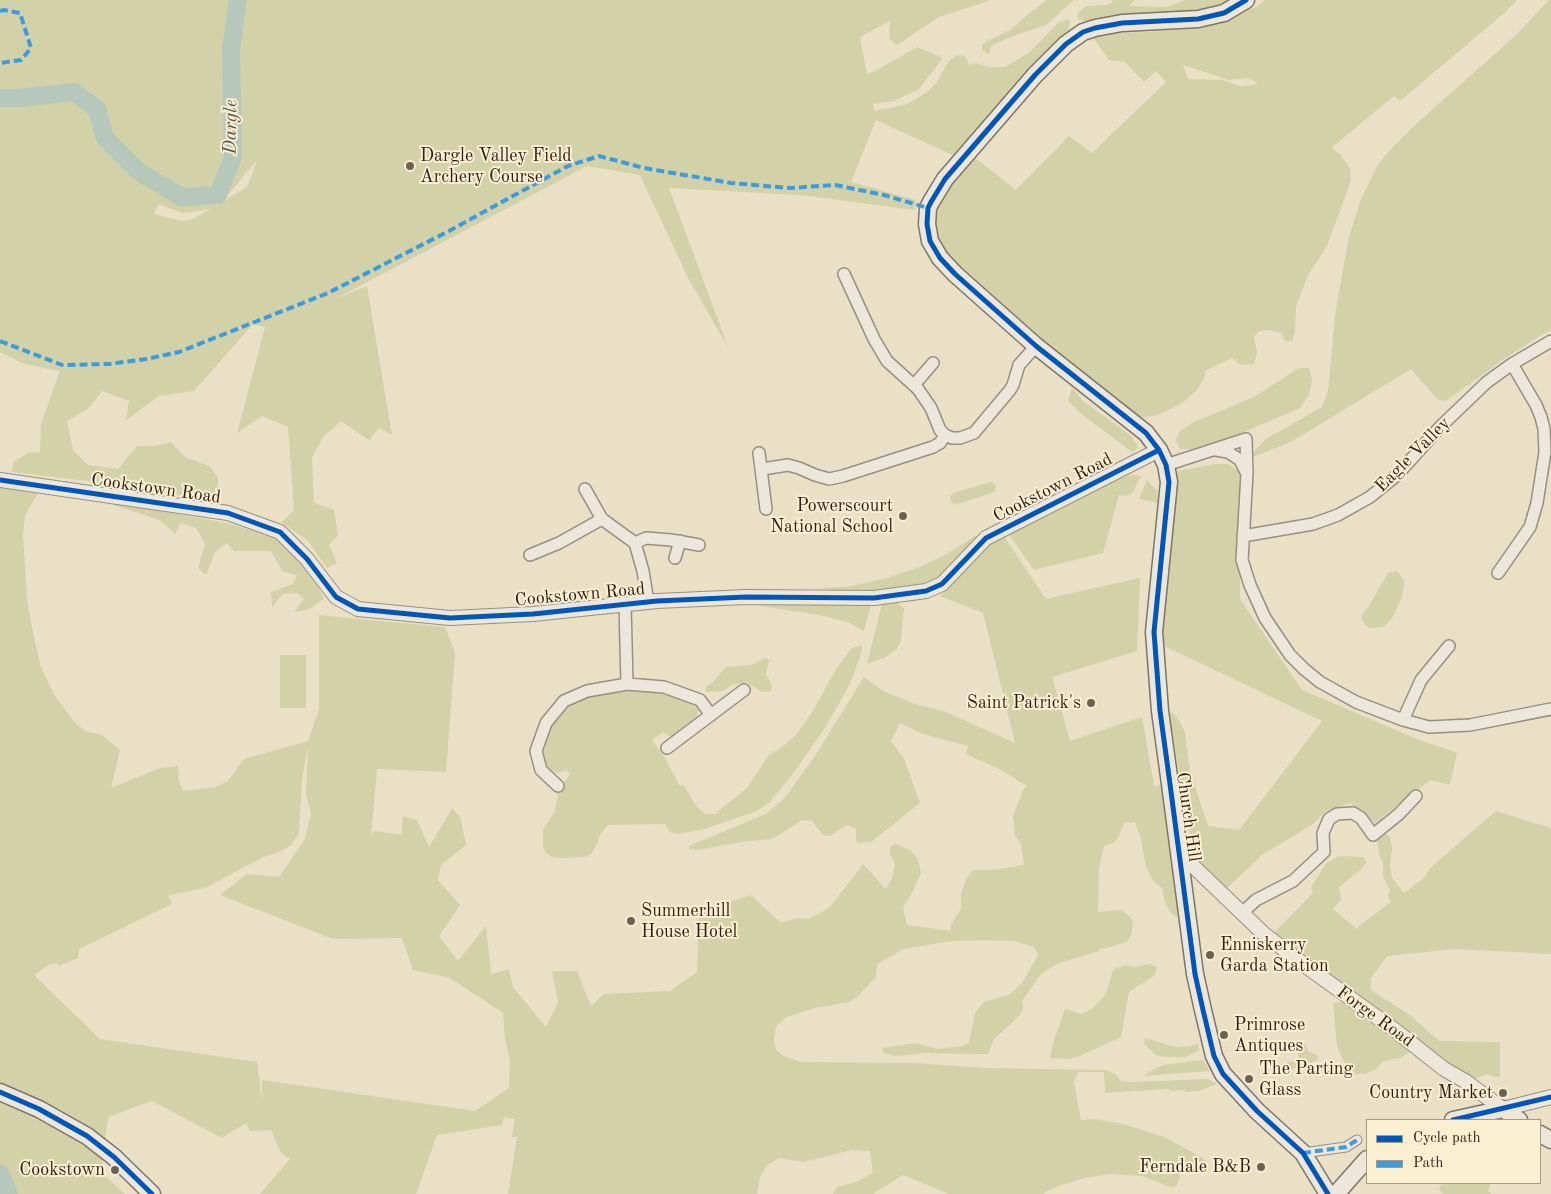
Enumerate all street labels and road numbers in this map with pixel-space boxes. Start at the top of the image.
street label: Eagle Valley [1371,413,1455,497]
street label: Cookstown Road [990,449,1116,527]
street label: Cookstown Road [90,469,222,509]
street label: Cookstown Road [514,579,646,611]
street label: Church Hill [1171,771,1205,863]
street label: Forge Road [1332,982,1418,1052]

